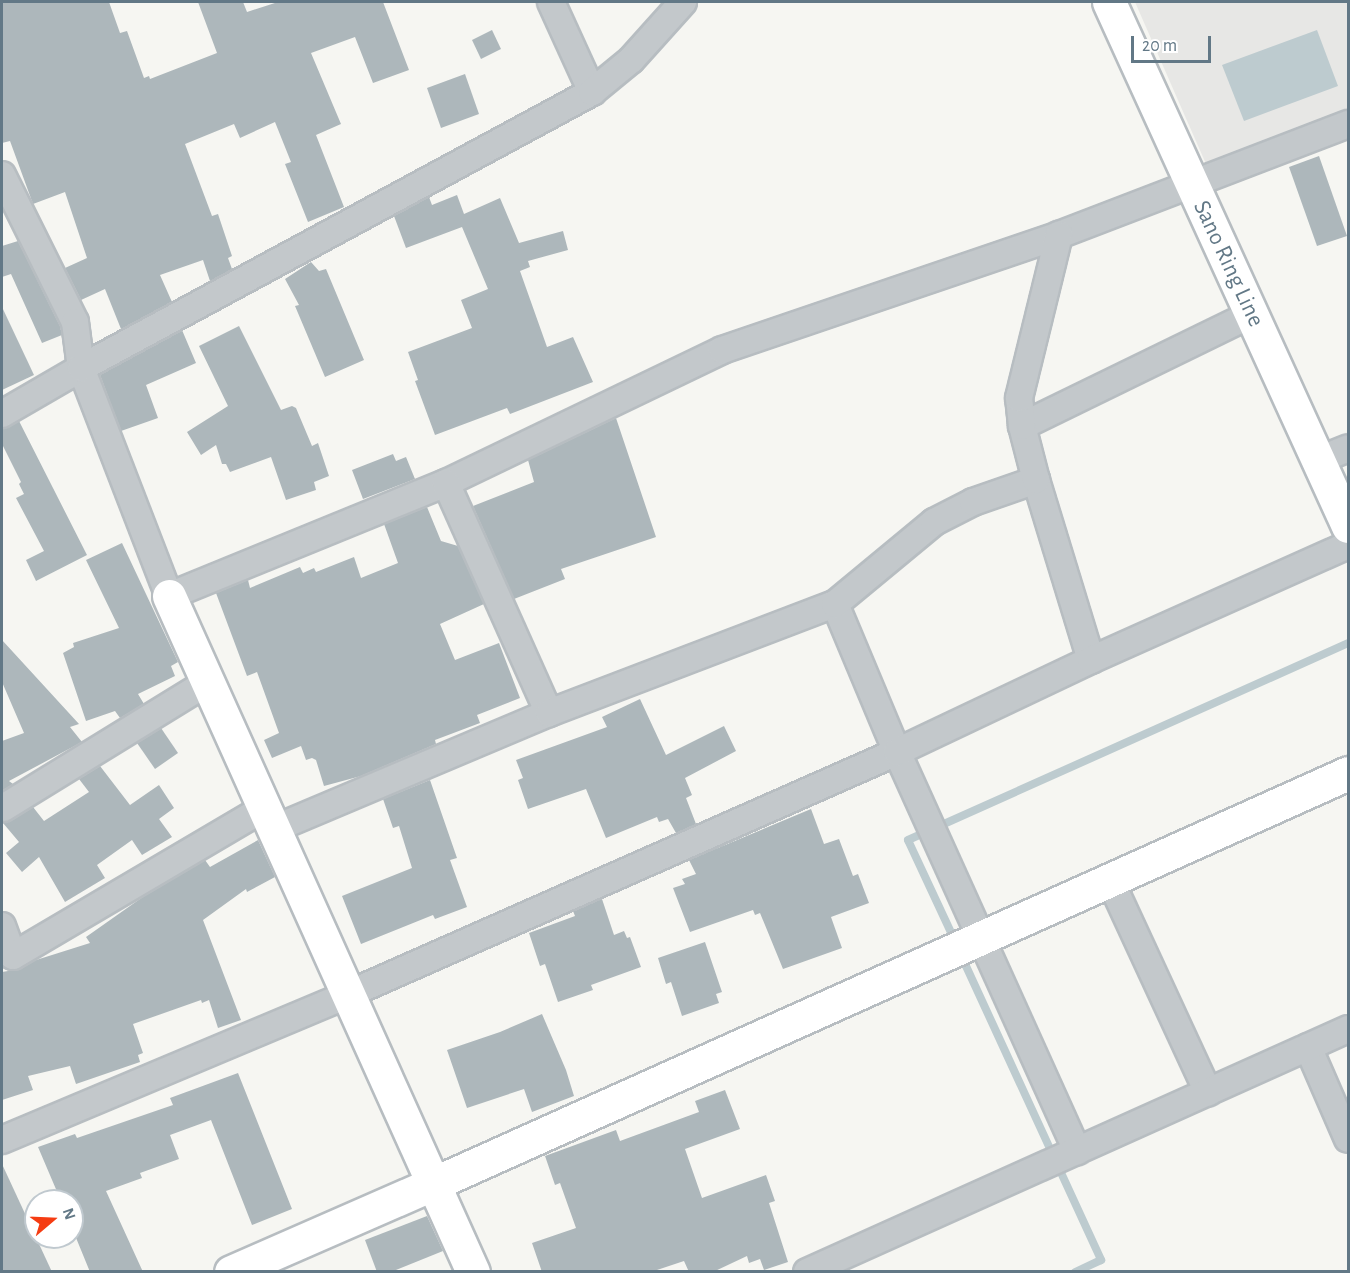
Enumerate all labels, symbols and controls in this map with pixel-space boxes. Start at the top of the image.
scale bar [1134,24,1214,62]
text: 20 m [1142,37,1177,55]
street label: Sano Ring Line [1186,196,1270,332]
north arrow [24,1189,84,1249]
text: N [60,1206,79,1222]

